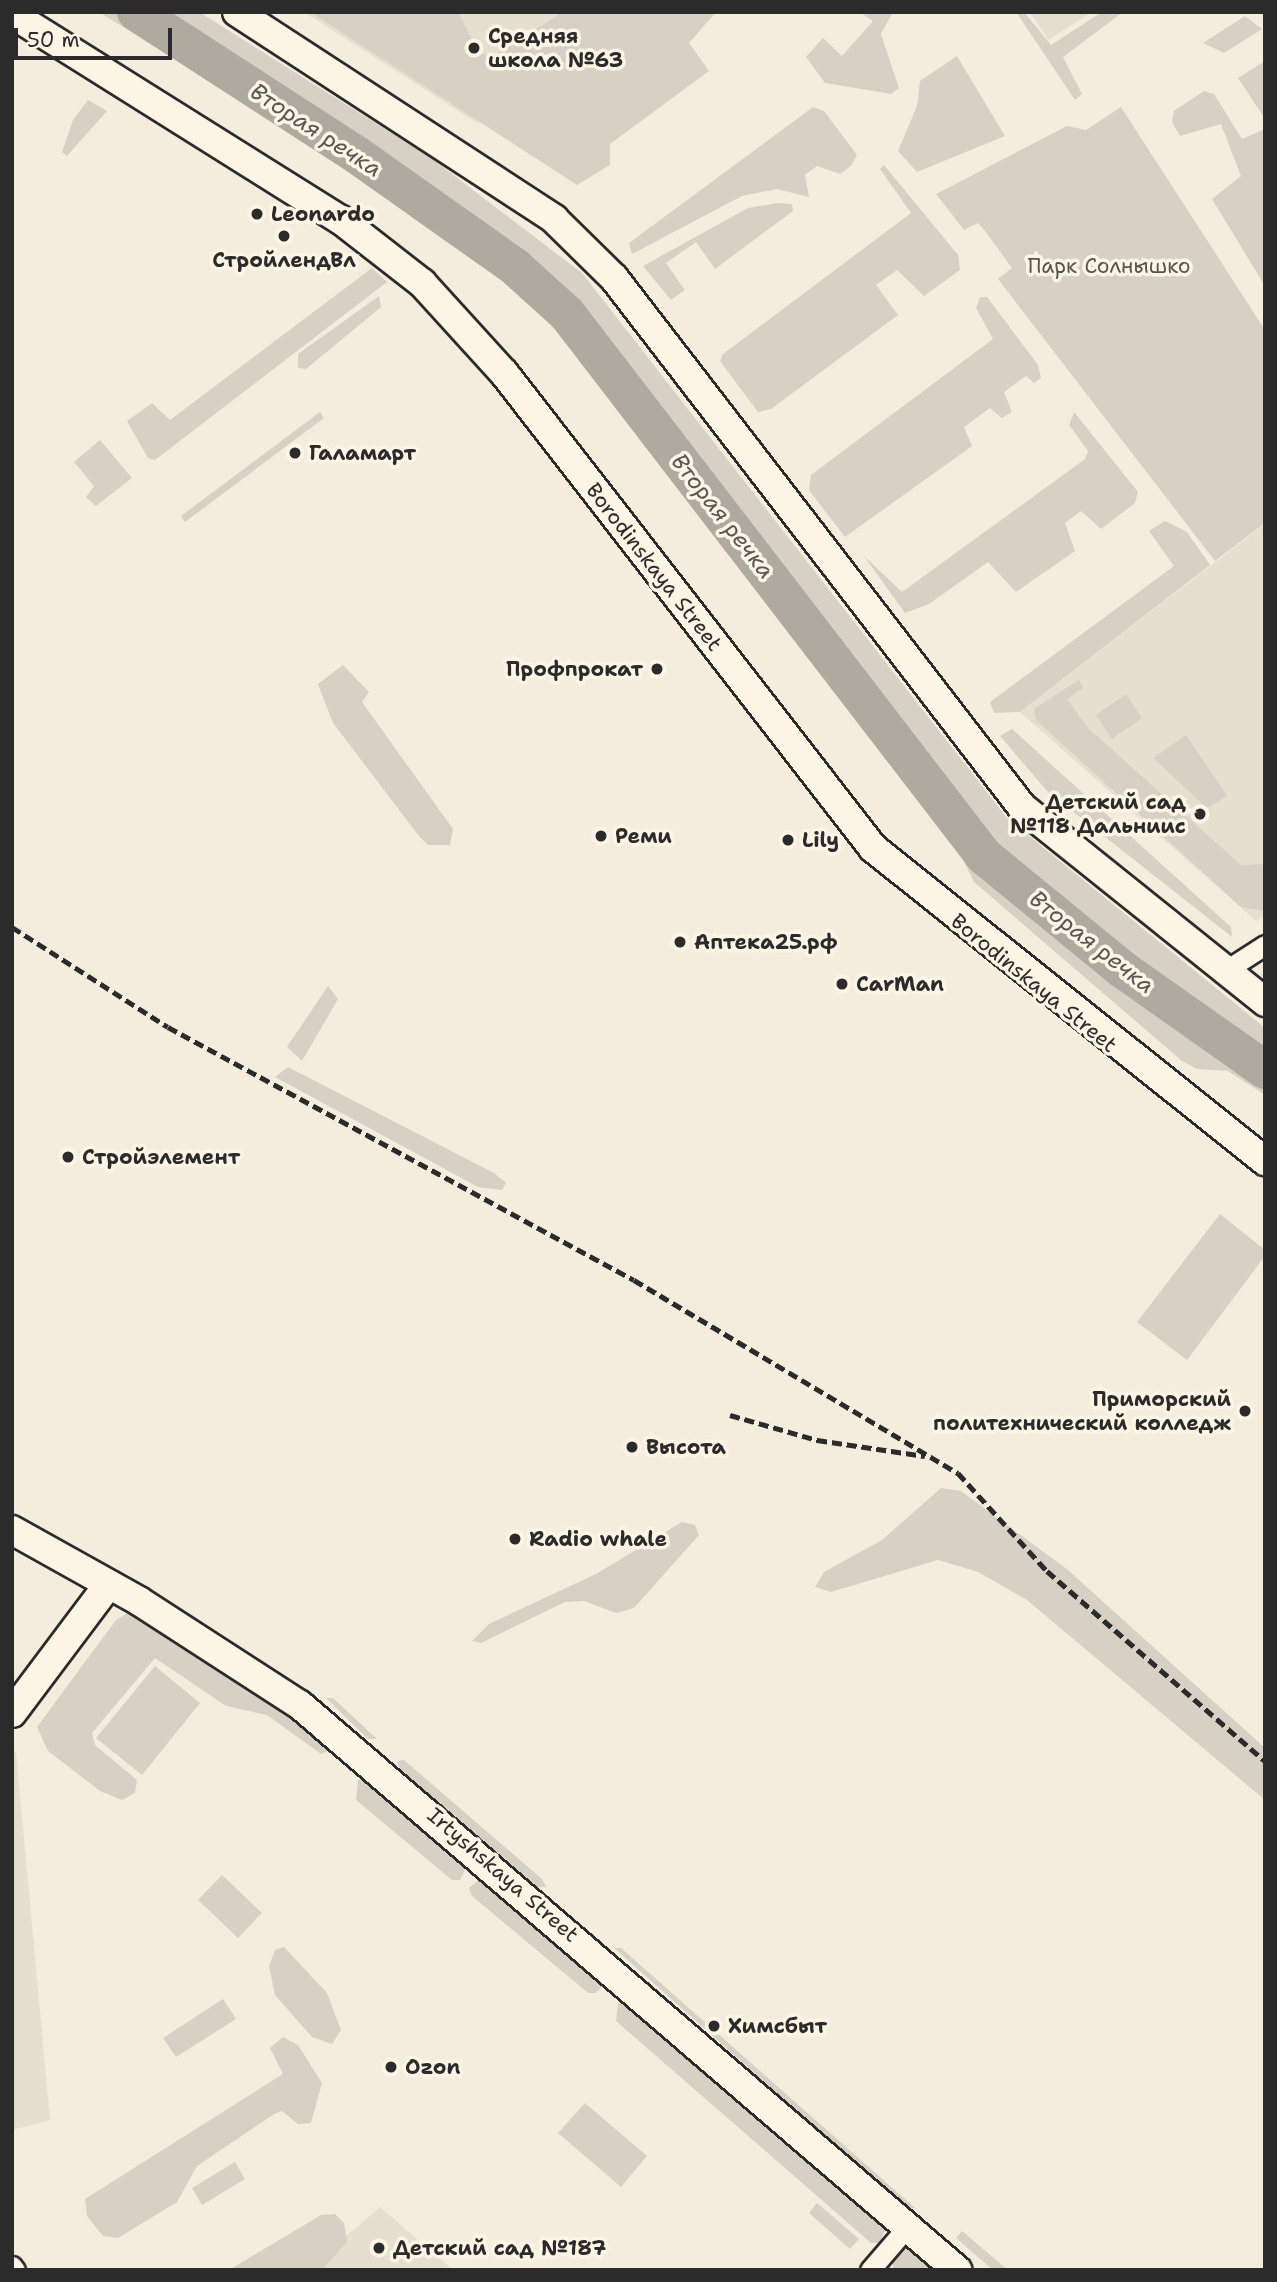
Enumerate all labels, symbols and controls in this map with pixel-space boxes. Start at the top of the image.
scale bar [18,14,175,58]
place label: Средняя школа №63 [488,23,623,73]
text: 50 m [27,26,80,54]
marker: Средняя школа №63 [466,40,482,56]
water label: Вторая речка [245,77,387,183]
place label: Leonardo [271,201,375,227]
marker: Leonardo [249,206,265,222]
marker: СтройлендВл [276,228,292,244]
place label: СтройлендВл [212,247,356,273]
park label: Парк Солнышко [1027,253,1191,279]
place label: Галамарт [309,440,416,466]
marker: Галамарт [287,445,303,461]
water label: Вторая речка [666,448,780,584]
street label: Borodinskaya Street [581,478,727,656]
place label: Профпрокат [506,656,643,682]
marker: Профпрокат [649,661,665,677]
place label: Детский сад №118 Дальниис [1010,789,1186,839]
marker: Детский сад №118 Дальниис [1192,806,1208,822]
place label: Реми [615,823,672,849]
place label: Lily [802,827,839,853]
marker: Реми [593,828,609,844]
marker: Lily [780,832,796,848]
water label: Вторая речка [1024,885,1160,999]
street label: Borodinskaya Street [946,908,1122,1058]
place label: Аптека25.рф [694,929,837,955]
marker: Аптека25.рф [672,934,688,950]
place label: CarMan [856,971,944,997]
marker: CarMan [834,976,850,992]
place label: Стройэлемент [82,1144,240,1170]
marker: Стройэлемент [60,1149,76,1165]
place label: Приморский политехнический колледж [933,1386,1231,1436]
marker: Приморский политехнический колледж [1237,1403,1253,1419]
place label: Высота [646,1434,726,1460]
marker: Высота [624,1439,640,1455]
place label: Radio whale [529,1526,667,1552]
marker: Radio whale [507,1531,523,1547]
street label: Irtyshskaya Street [422,1803,584,1947]
place label: Химсбыт [728,2013,827,2039]
marker: Химсбыт [706,2018,722,2034]
place label: Ozon [405,2054,460,2080]
marker: Ozon [383,2059,399,2075]
place label: Детский сад №187 [393,2235,606,2261]
marker: Детский сад №187 [371,2240,387,2256]

